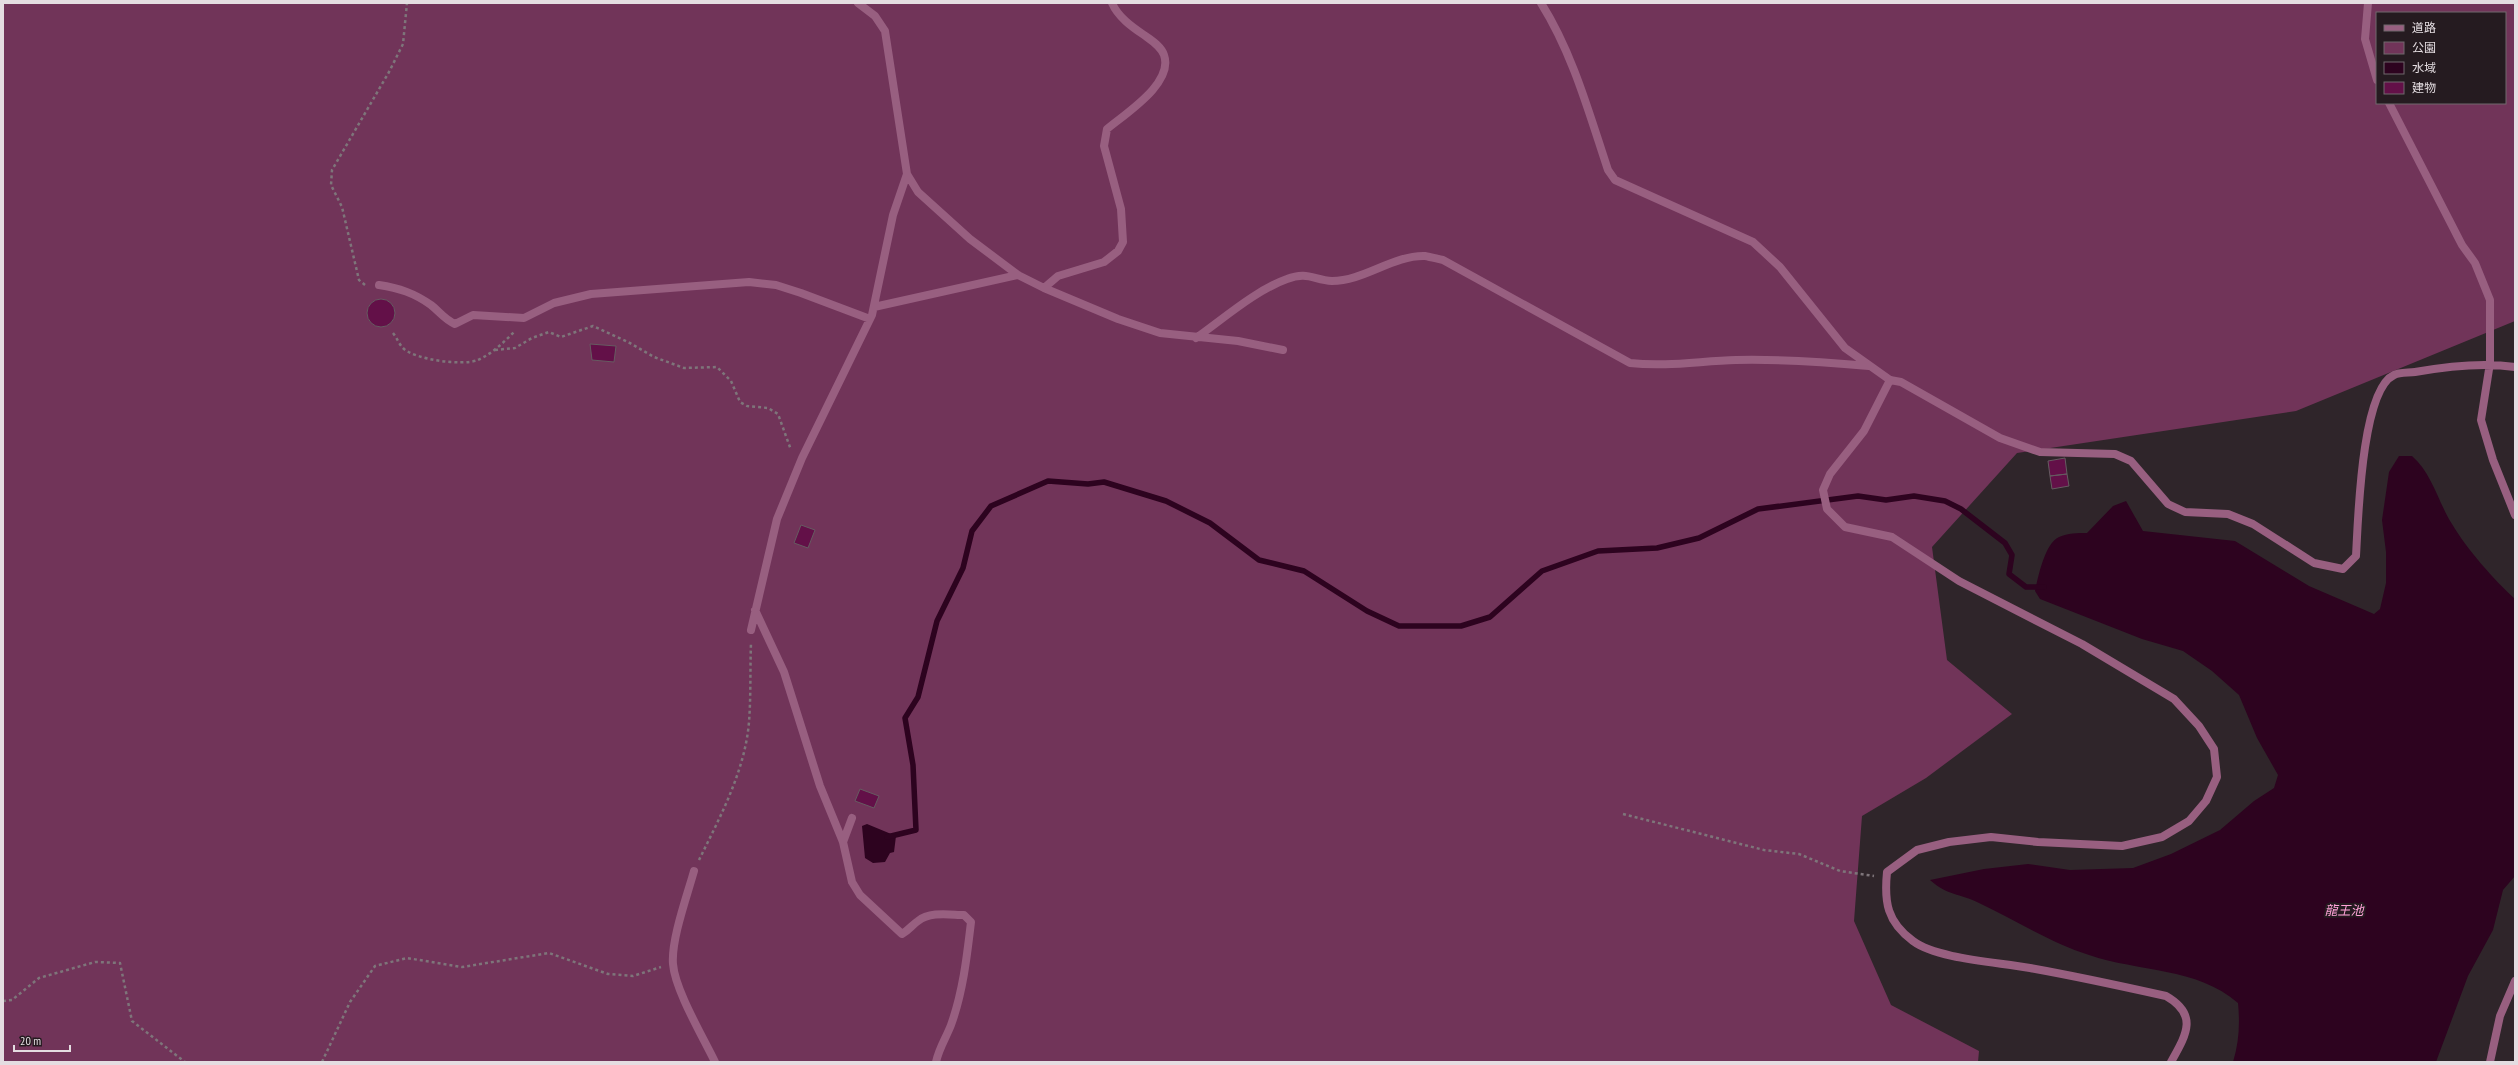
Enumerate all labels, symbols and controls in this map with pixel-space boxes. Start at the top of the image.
legend [2376,12,2506,104]
text: 道路 [2412,20,2436,35]
text: 公園 [2412,40,2436,55]
text: 水域 [2412,60,2436,75]
text: 建物 [2412,80,2436,95]
water label: 龍王池 [2324,902,2365,919]
scale bar [14,1027,70,1053]
text: 20 m [20,1033,41,1048]

